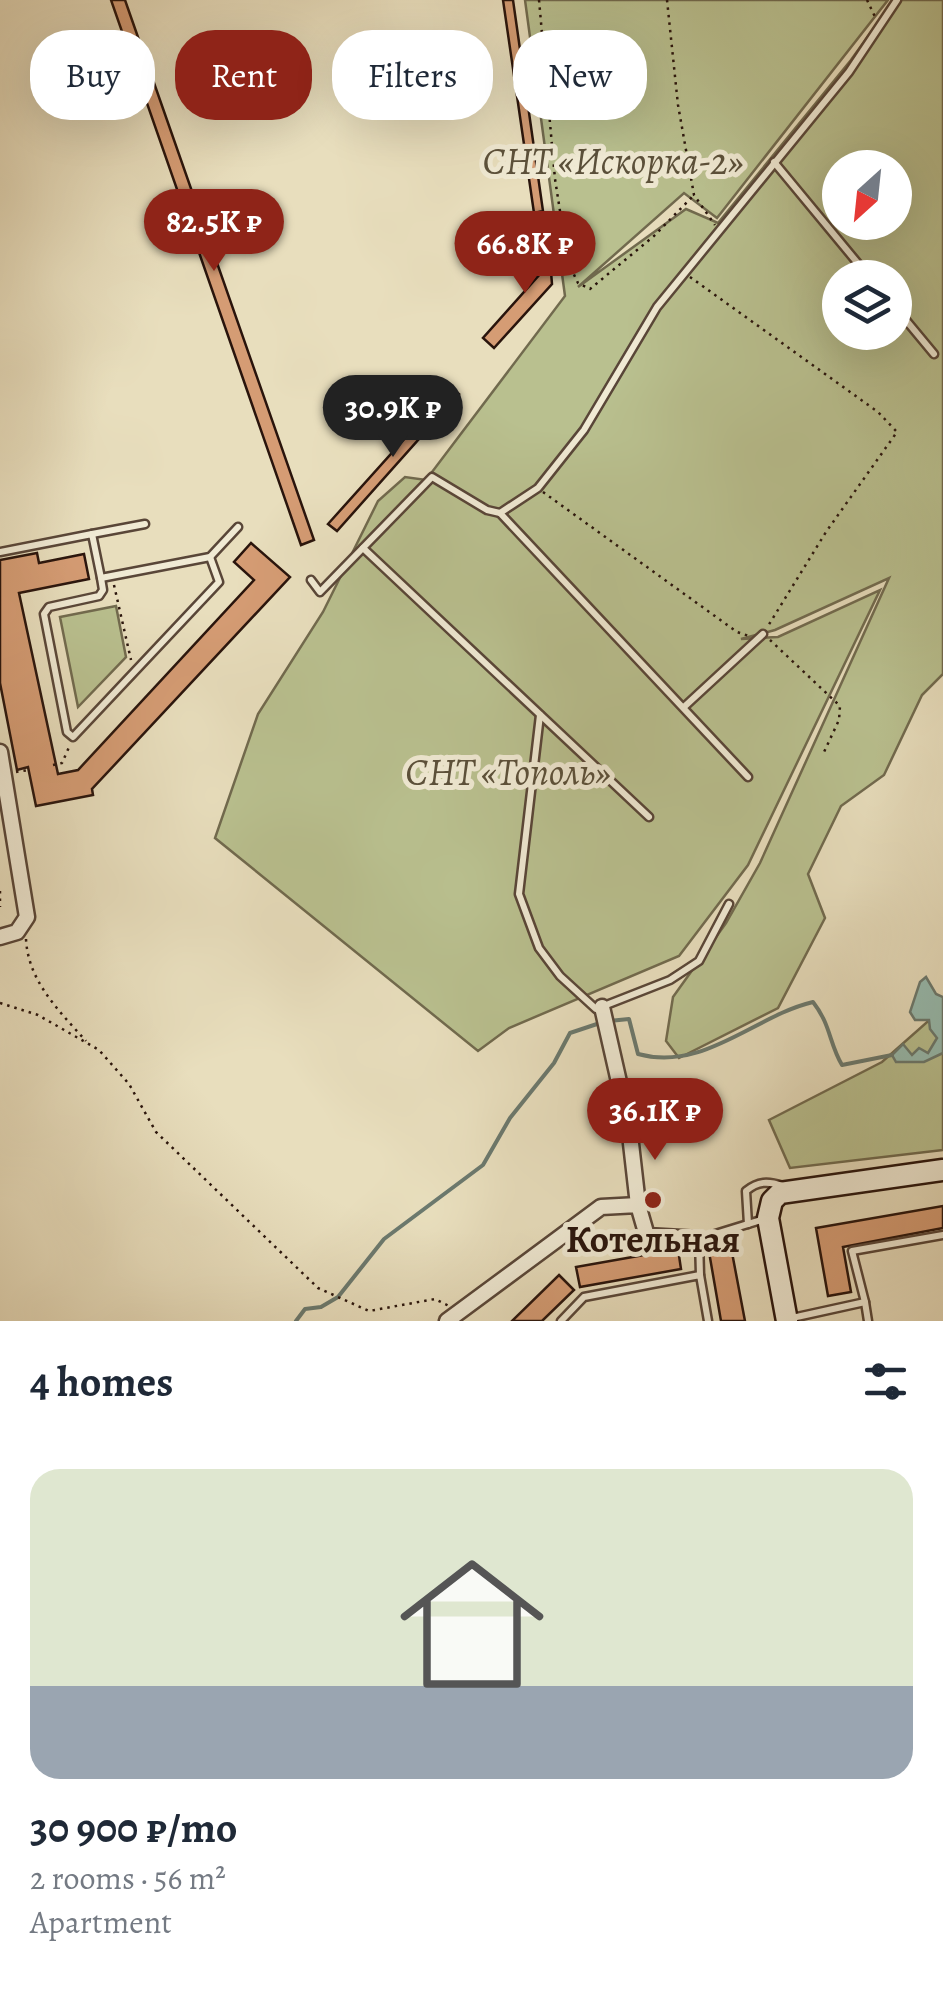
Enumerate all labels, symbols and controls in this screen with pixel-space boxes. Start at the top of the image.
chip: Buy [30,30,155,120]
chip: Rent [175,30,312,120]
chip: Filters [332,30,493,120]
chip: New [513,30,647,120]
park label: СНТ «Искорка-2» [483,135,744,187]
north arrow [822,150,912,240]
map controls [822,150,912,350]
pin: 82.5K ₽ [122,189,306,274]
text: 82.5K ₽ [166,199,262,243]
pin: 66.8K ₽ [433,211,617,296]
text: 66.8K ₽ [477,221,573,265]
button: layers [822,260,912,350]
pin: 30.9K ₽ [301,375,485,460]
text: 30.9K ₽ [345,385,441,429]
park label: СНТ «Тополь» [405,746,611,798]
pin: 36.1K ₽ [563,1078,747,1163]
text: 36.1K ₽ [609,1088,701,1132]
marker: Котельная [642,1189,664,1211]
place label: Котельная [566,1213,740,1265]
text: 4 homes [30,1353,173,1410]
icon: filters [858,1354,913,1409]
icon: home [382,1534,562,1714]
text: 30 900 ₽/mo [30,1799,238,1856]
text: 2 rooms · 56 m² [30,1856,226,1900]
text: Apartment [30,1900,172,1944]

